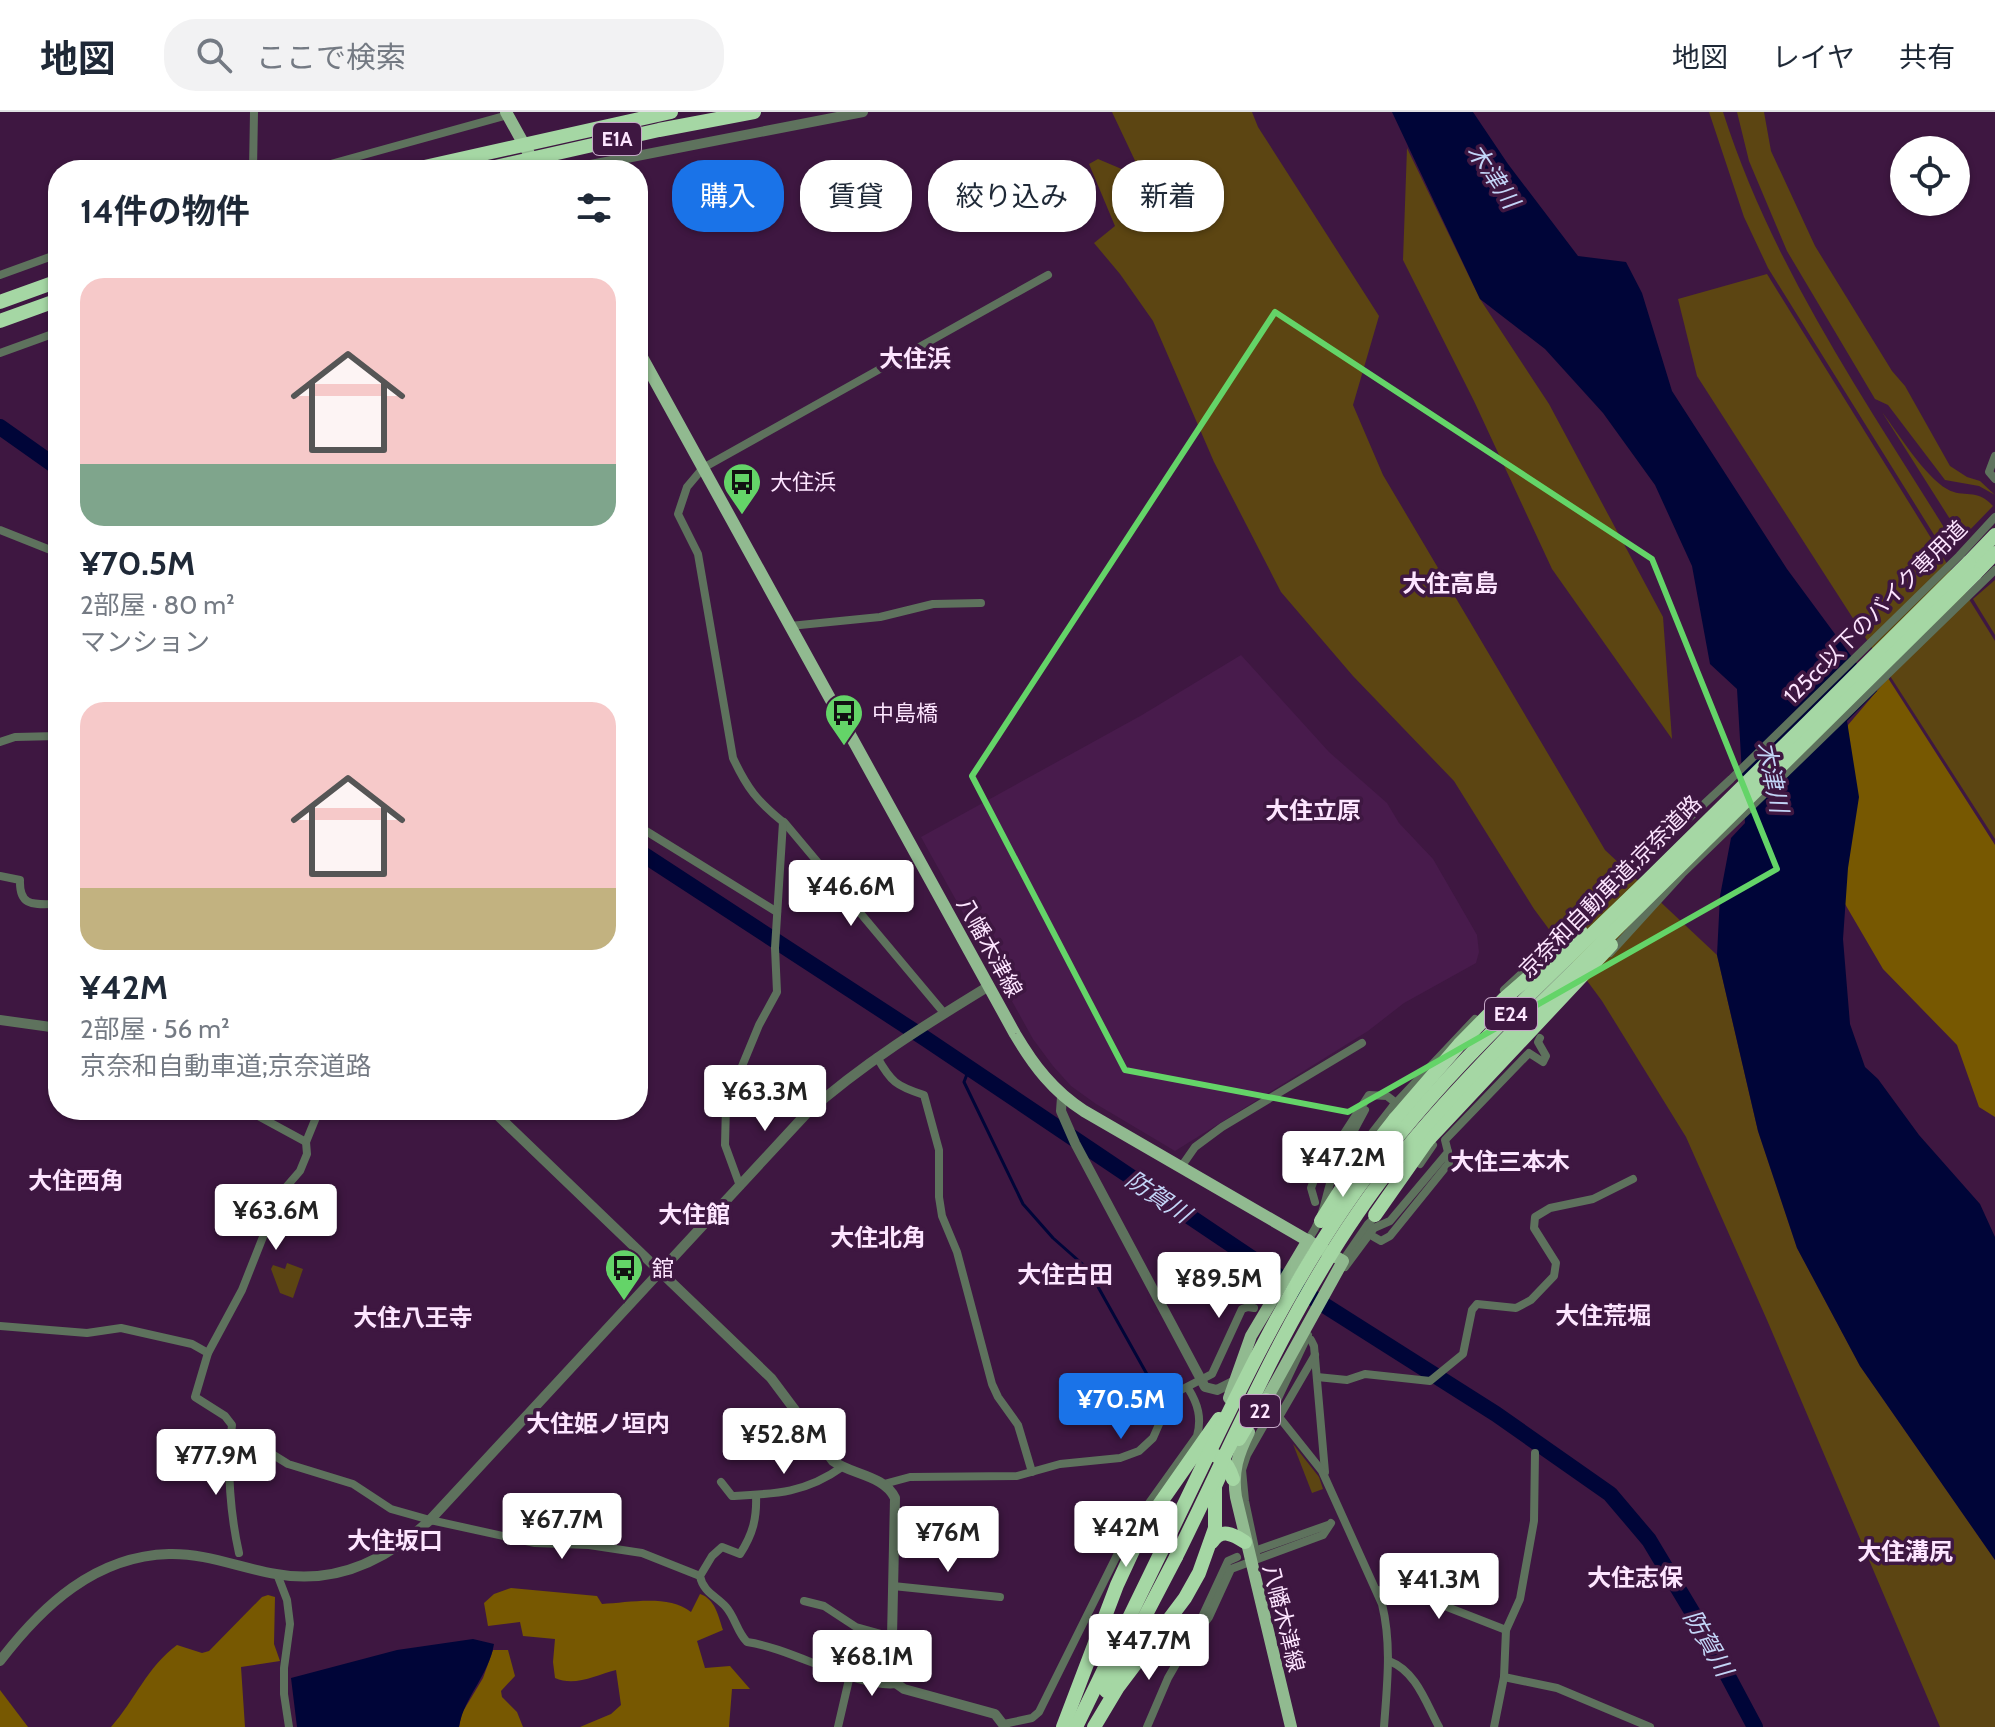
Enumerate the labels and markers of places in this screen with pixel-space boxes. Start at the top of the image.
bus stop icon: 大住浜 [721,461,763,516]
place label: 大住浜 [770,469,836,496]
bus stop icon: 中島橋 [823,692,865,747]
place label: 中島橋 [872,700,938,727]
pin: ¥46.6M [786,860,916,928]
pin: ¥63.3M [700,1065,830,1133]
pin: ¥47.2M [1278,1131,1408,1199]
pin: ¥63.6M [211,1184,341,1252]
bus stop icon: 舘 [603,1247,645,1302]
pin: ¥89.5M [1154,1252,1284,1320]
place label: 舘 [652,1255,674,1282]
pin: ¥70.5M [1056,1373,1186,1441]
pin: ¥52.8M [719,1408,849,1476]
pin: ¥77.9M [151,1429,281,1497]
pin: ¥67.7M [497,1493,627,1561]
pin: ¥42M [1079,1501,1173,1569]
pin: ¥76M [901,1506,995,1574]
pin: ¥41.3M [1374,1553,1504,1621]
pin: ¥47.7M [1084,1614,1214,1682]
pin: ¥68.1M [807,1630,937,1698]

